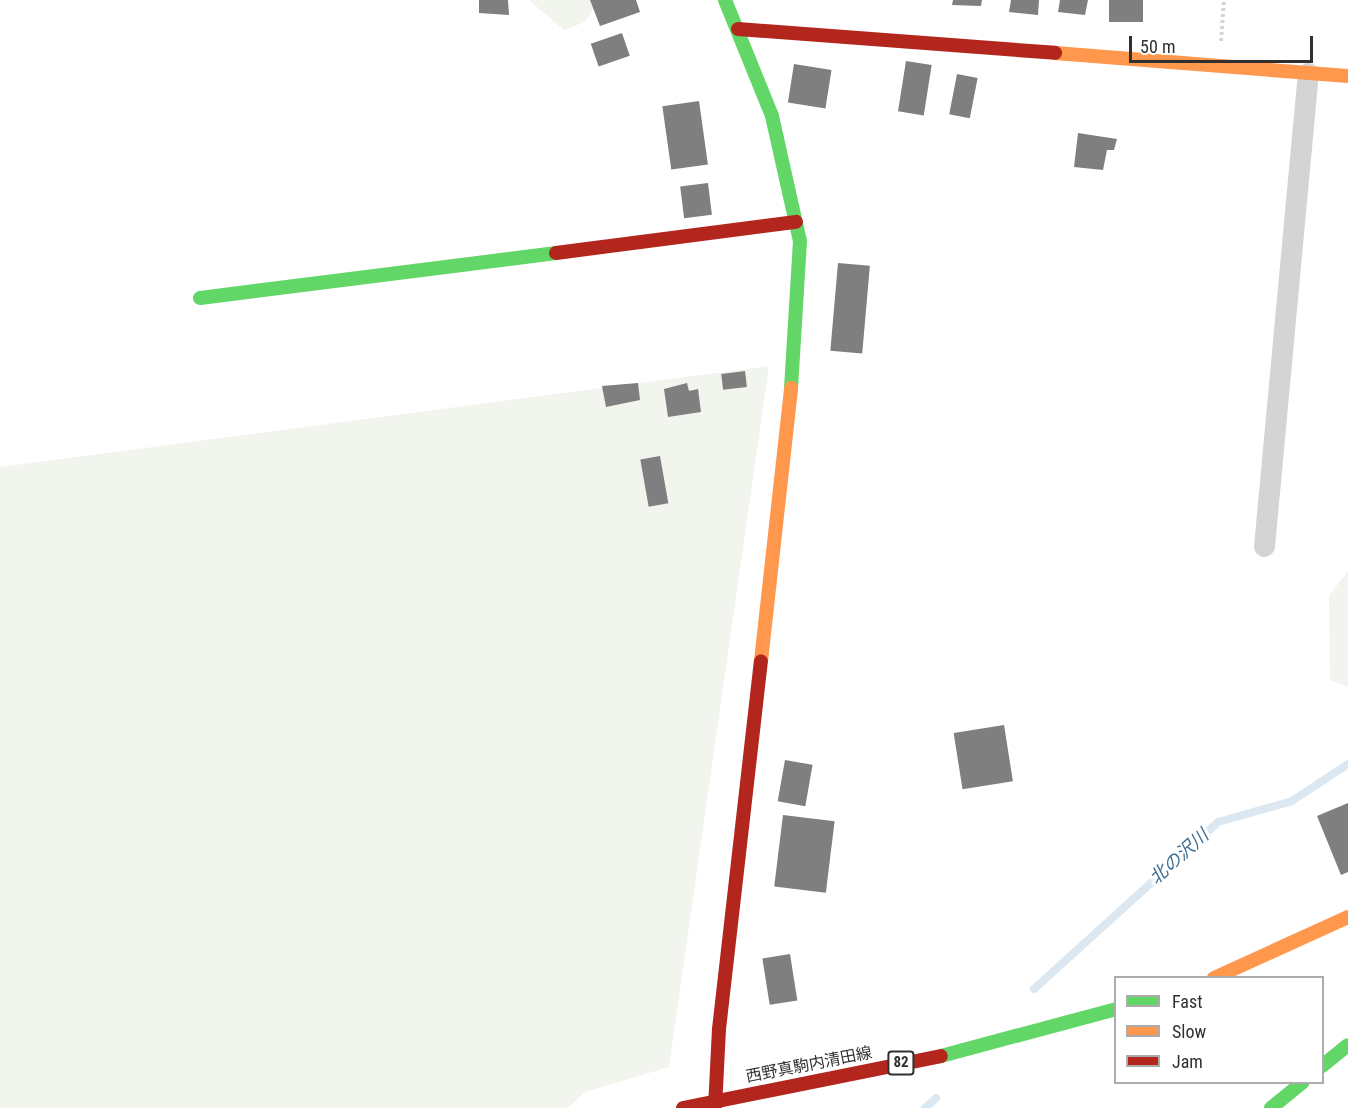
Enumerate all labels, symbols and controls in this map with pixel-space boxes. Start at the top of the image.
scale bar [1132,24,1316,62]
text: 50 m [1140,36,1175,57]
water label: 北の沢川 [1145,825,1213,889]
legend [1114,976,1324,1084]
text: Fast [1172,991,1203,1012]
text: Slow [1172,1021,1206,1042]
street label: 西野真駒内清田線 [744,1043,874,1087]
road number: 82 [886,1051,916,1075]
text: Jam [1172,1051,1203,1072]

